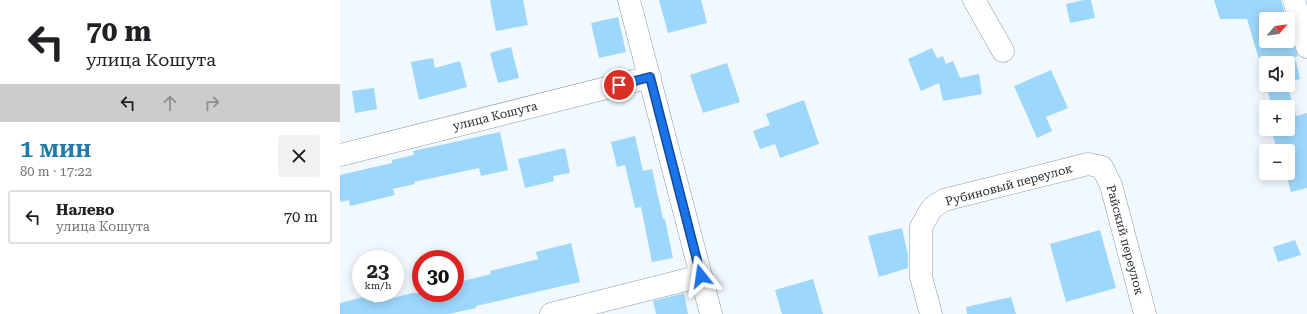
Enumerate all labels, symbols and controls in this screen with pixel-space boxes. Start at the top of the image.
north arrow [1259,12,1295,48]
map controls [1259,12,1295,180]
text: 70 m [86,15,151,48]
icon: left [20,16,72,68]
text: улица Кошута [86,49,216,70]
button: sound [1259,56,1295,92]
pin [602,68,636,102]
icon: arrive [608,74,630,96]
icon: left [117,92,139,114]
icon: ahead [159,92,181,114]
icon: right [201,92,223,114]
street label: улица Кошута [451,99,539,133]
button: + [1259,100,1295,136]
text: 1 мин [20,135,91,163]
button: close [278,135,320,177]
button: − [1259,144,1295,180]
street label: Рубиновый переулок [944,161,1075,209]
text: 80 m · 17:22 [20,164,92,179]
street label: Райский переулок [1104,183,1147,297]
text: Налево [56,201,115,219]
icon: left [22,206,44,228]
text: 70 m [284,208,318,226]
text: улица Кошута [56,219,150,234]
speed limit sign: 30 [412,250,464,302]
position arrow [680,255,722,297]
text: 23 [367,259,389,283]
text: km/h [365,280,391,291]

